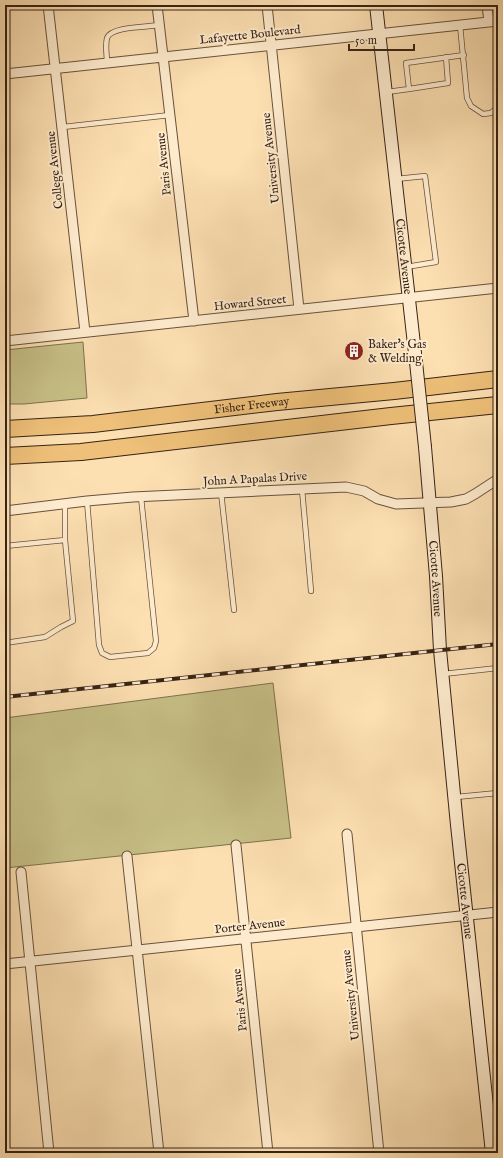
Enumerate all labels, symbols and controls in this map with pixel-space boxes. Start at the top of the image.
street label: Lafayette Boulevard [199,22,302,48]
scale bar [349,26,414,52]
text: 50 m [355,33,377,48]
street label: University Avenue [259,111,283,204]
street label: College Avenue [43,130,67,210]
street label: Paris Avenue [153,131,175,196]
street label: Cicotte Avenue [392,218,416,296]
street label: Howard Street [213,292,287,314]
place label: Baker's Gas & Welding [368,337,426,366]
building icon: Baker's Gas & Welding [343,340,365,362]
street label: Fisher Freeway [213,393,290,417]
street label: John A Papalas Drive [201,469,308,490]
street label: Cicotte Avenue [425,540,446,618]
street label: Cicotte Avenue [454,862,477,940]
street label: Porter Avenue [214,915,287,937]
street label: University Avenue [339,948,363,1041]
street label: Paris Avenue [229,967,251,1032]

